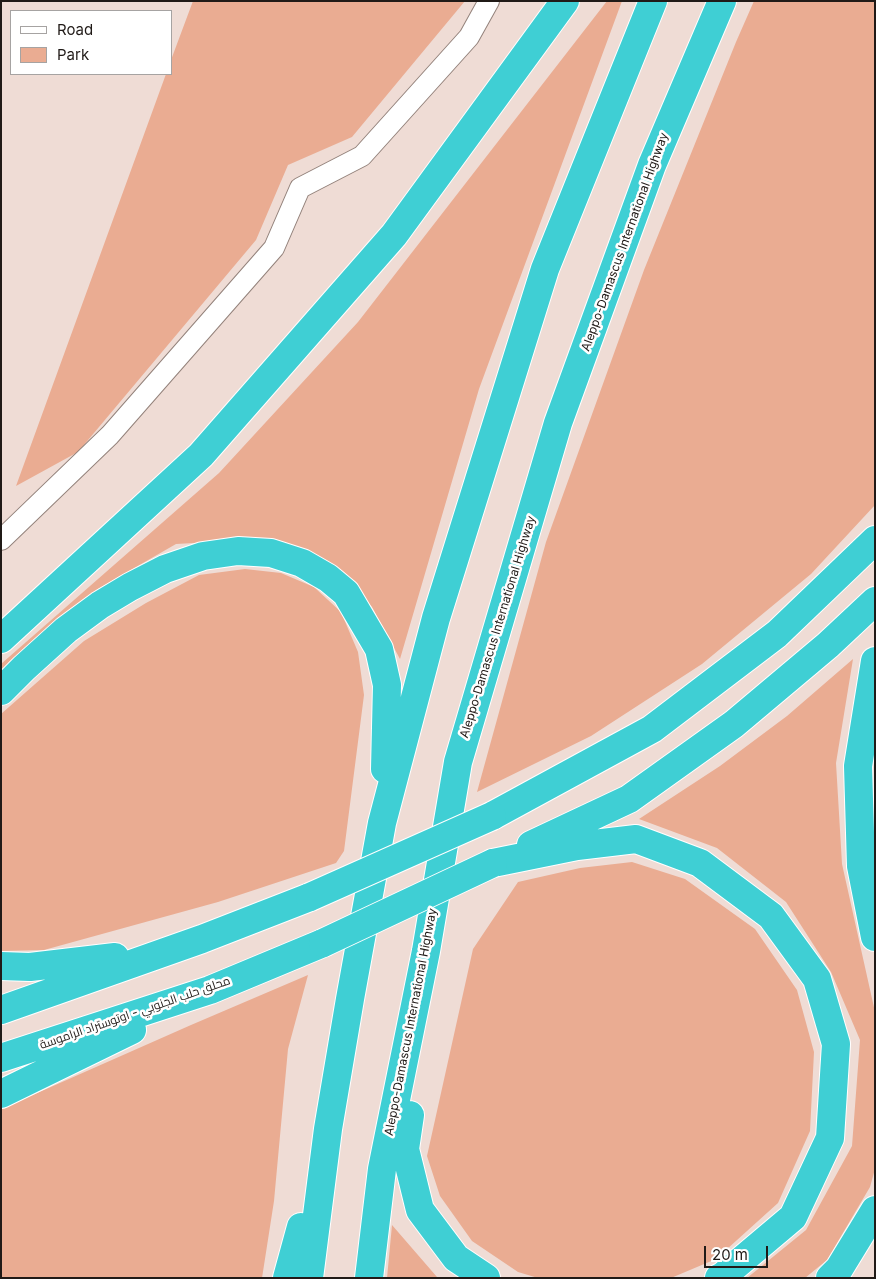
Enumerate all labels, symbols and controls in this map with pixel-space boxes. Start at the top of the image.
legend [10,10,172,75]
text: Road [57,20,93,39]
text: Park [57,45,89,64]
street label: Aleppo-Damascus International Highway [579,131,671,353]
street label: Aleppo-Damascus International Highway [457,514,539,740]
street label: Aleppo-Damascus International Highway [382,907,440,1137]
street label: محلق حلب الجنوبي - اوتوستراد الراموسة [38,974,232,1052]
scale bar [706,1236,770,1268]
text: 20 m [712,1245,748,1264]

